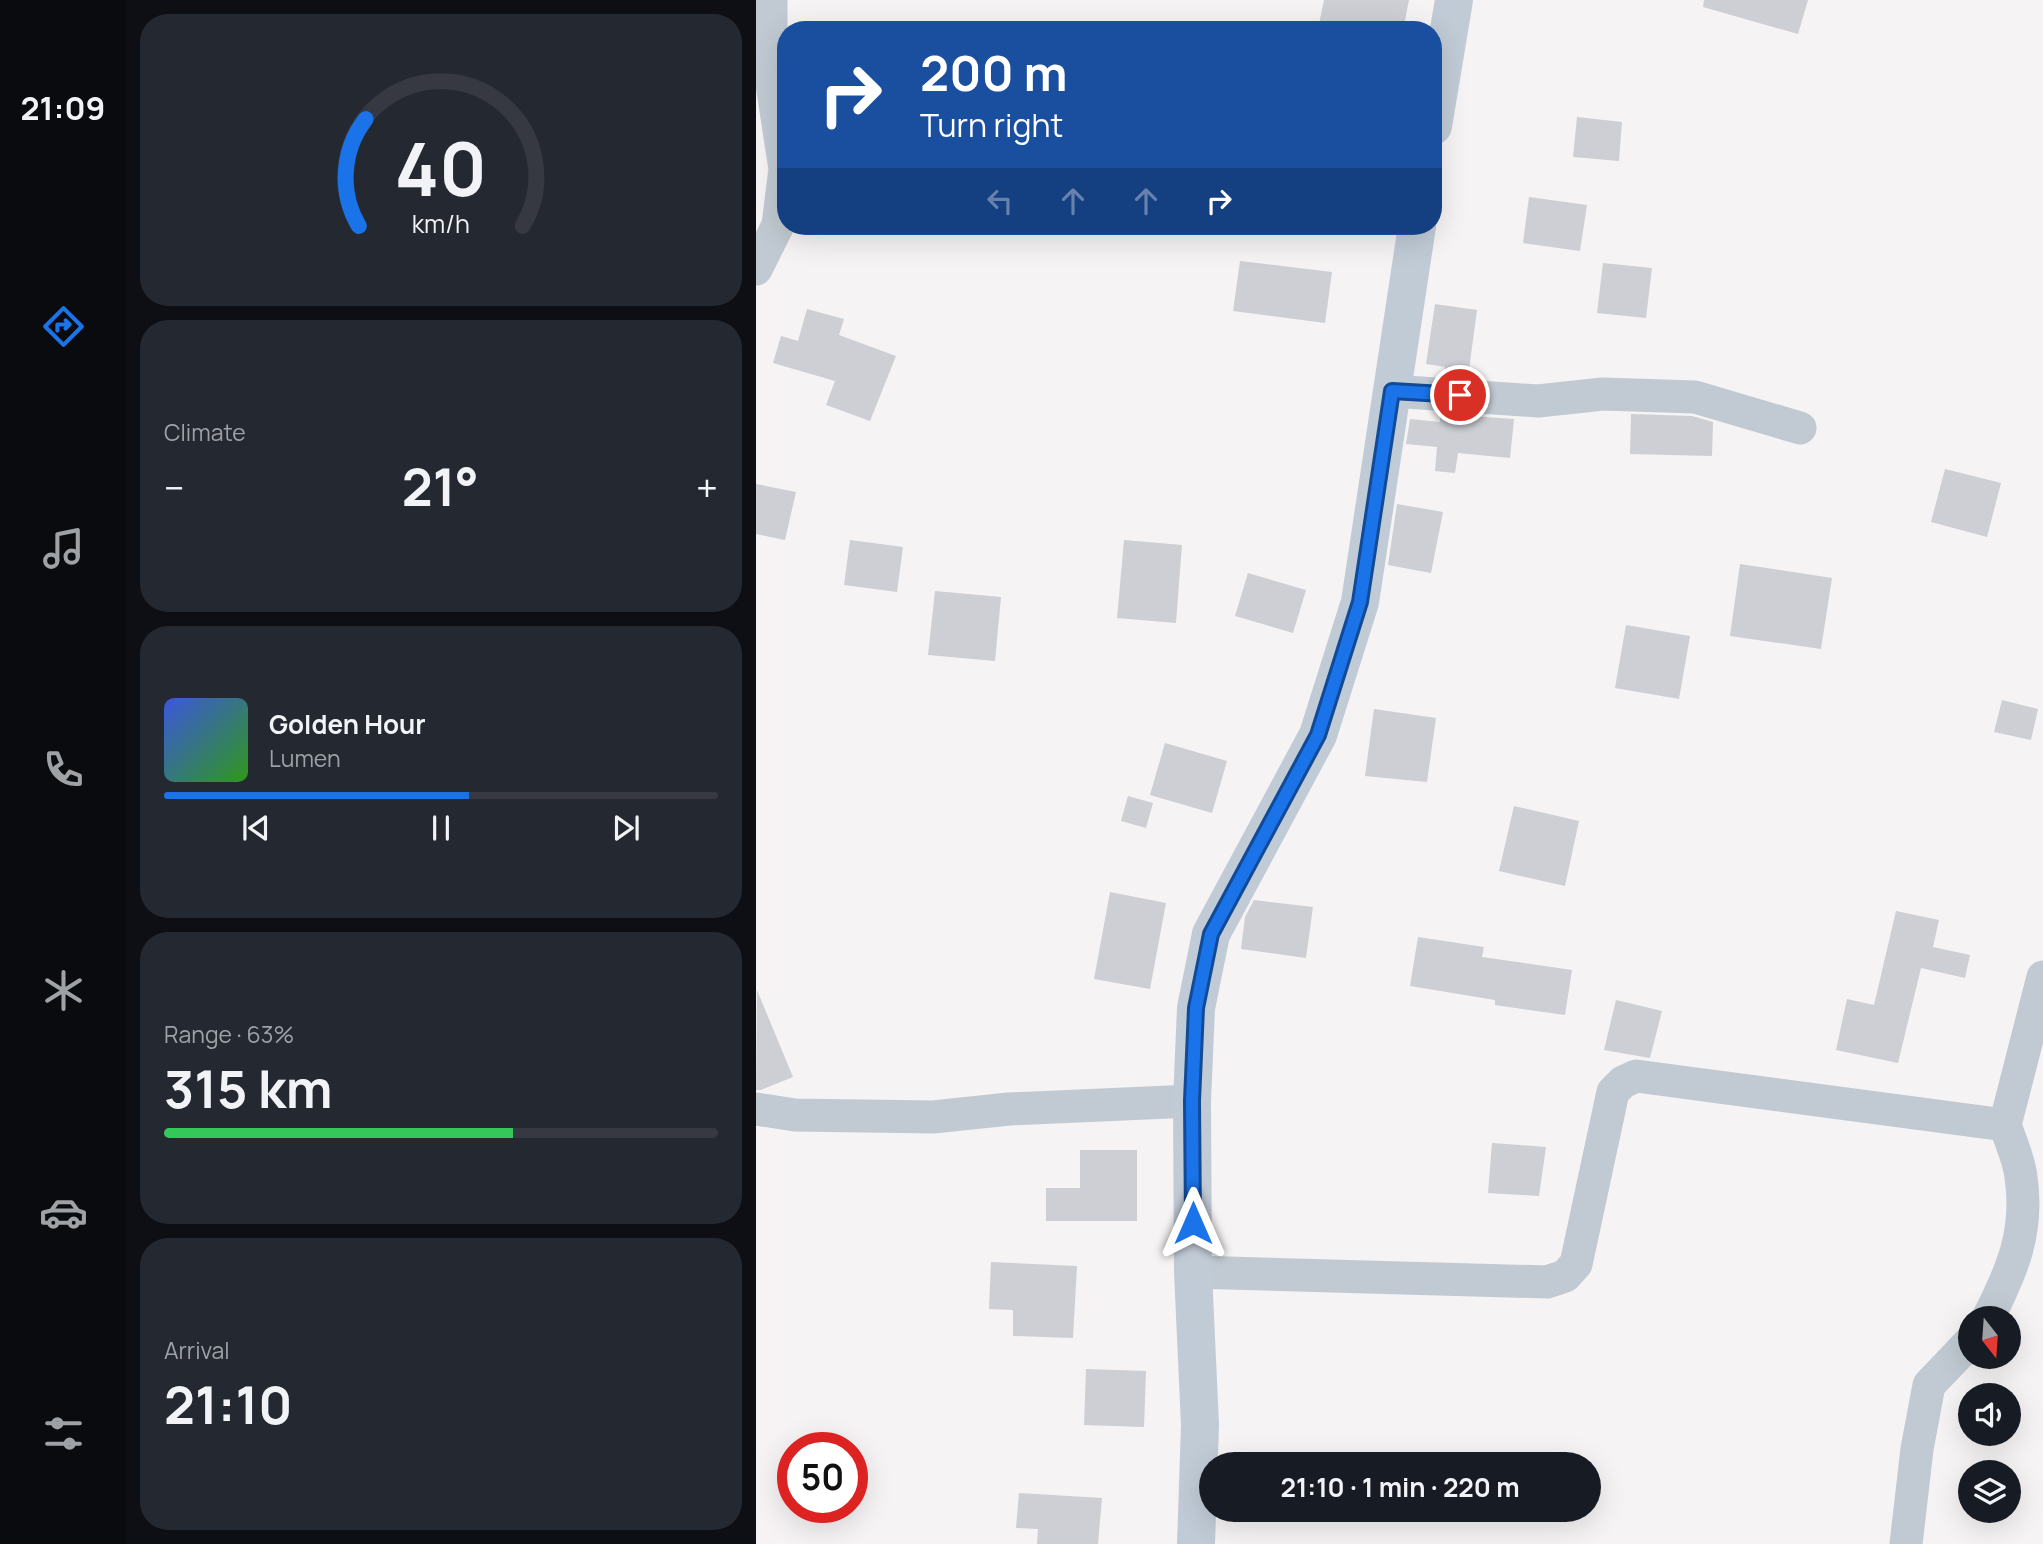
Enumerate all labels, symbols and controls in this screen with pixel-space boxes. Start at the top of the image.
text: 200 m [920,39,1068,106]
icon: right [805,49,896,140]
text: 21:09 [21,86,105,130]
text: Turn right [920,103,1063,147]
text: 40 [395,118,487,218]
icon: left [981,182,1019,220]
icon: ahead [1054,182,1092,220]
icon: ahead [1127,182,1165,220]
icon: right [1200,182,1238,220]
text: km/h [412,206,470,241]
icon: directions [39,302,88,351]
pin [1430,365,1490,425]
icon: arrive [1441,376,1479,414]
text: Climate [164,416,246,448]
text: 21° [402,451,479,522]
text: − [164,461,185,513]
text: + [696,461,718,513]
icon: music [39,524,88,573]
text: Golden Hour [269,706,426,742]
text: Lumen [269,742,341,774]
icon: phone [39,745,88,794]
icon: previous [237,809,275,847]
icon: pause [422,809,460,847]
icon: next [607,809,645,847]
icon: climate [39,966,88,1015]
text: Range · 63% [164,1018,294,1050]
text: 315 km [164,1053,333,1124]
position arrow [1156,1186,1230,1260]
icon: car [39,1188,88,1237]
north arrow [1958,1306,2021,1368]
map controls [1958,1306,2021,1523]
text: Arrival [164,1334,230,1366]
text: 21:10 [164,1369,293,1440]
button: sound [1958,1383,2021,1446]
icon: filters [39,1409,88,1458]
speed limit sign: 50 [777,1432,868,1523]
button: layers [1958,1460,2021,1523]
text: 21:10 · 1 min · 220 m [1280,1469,1520,1505]

